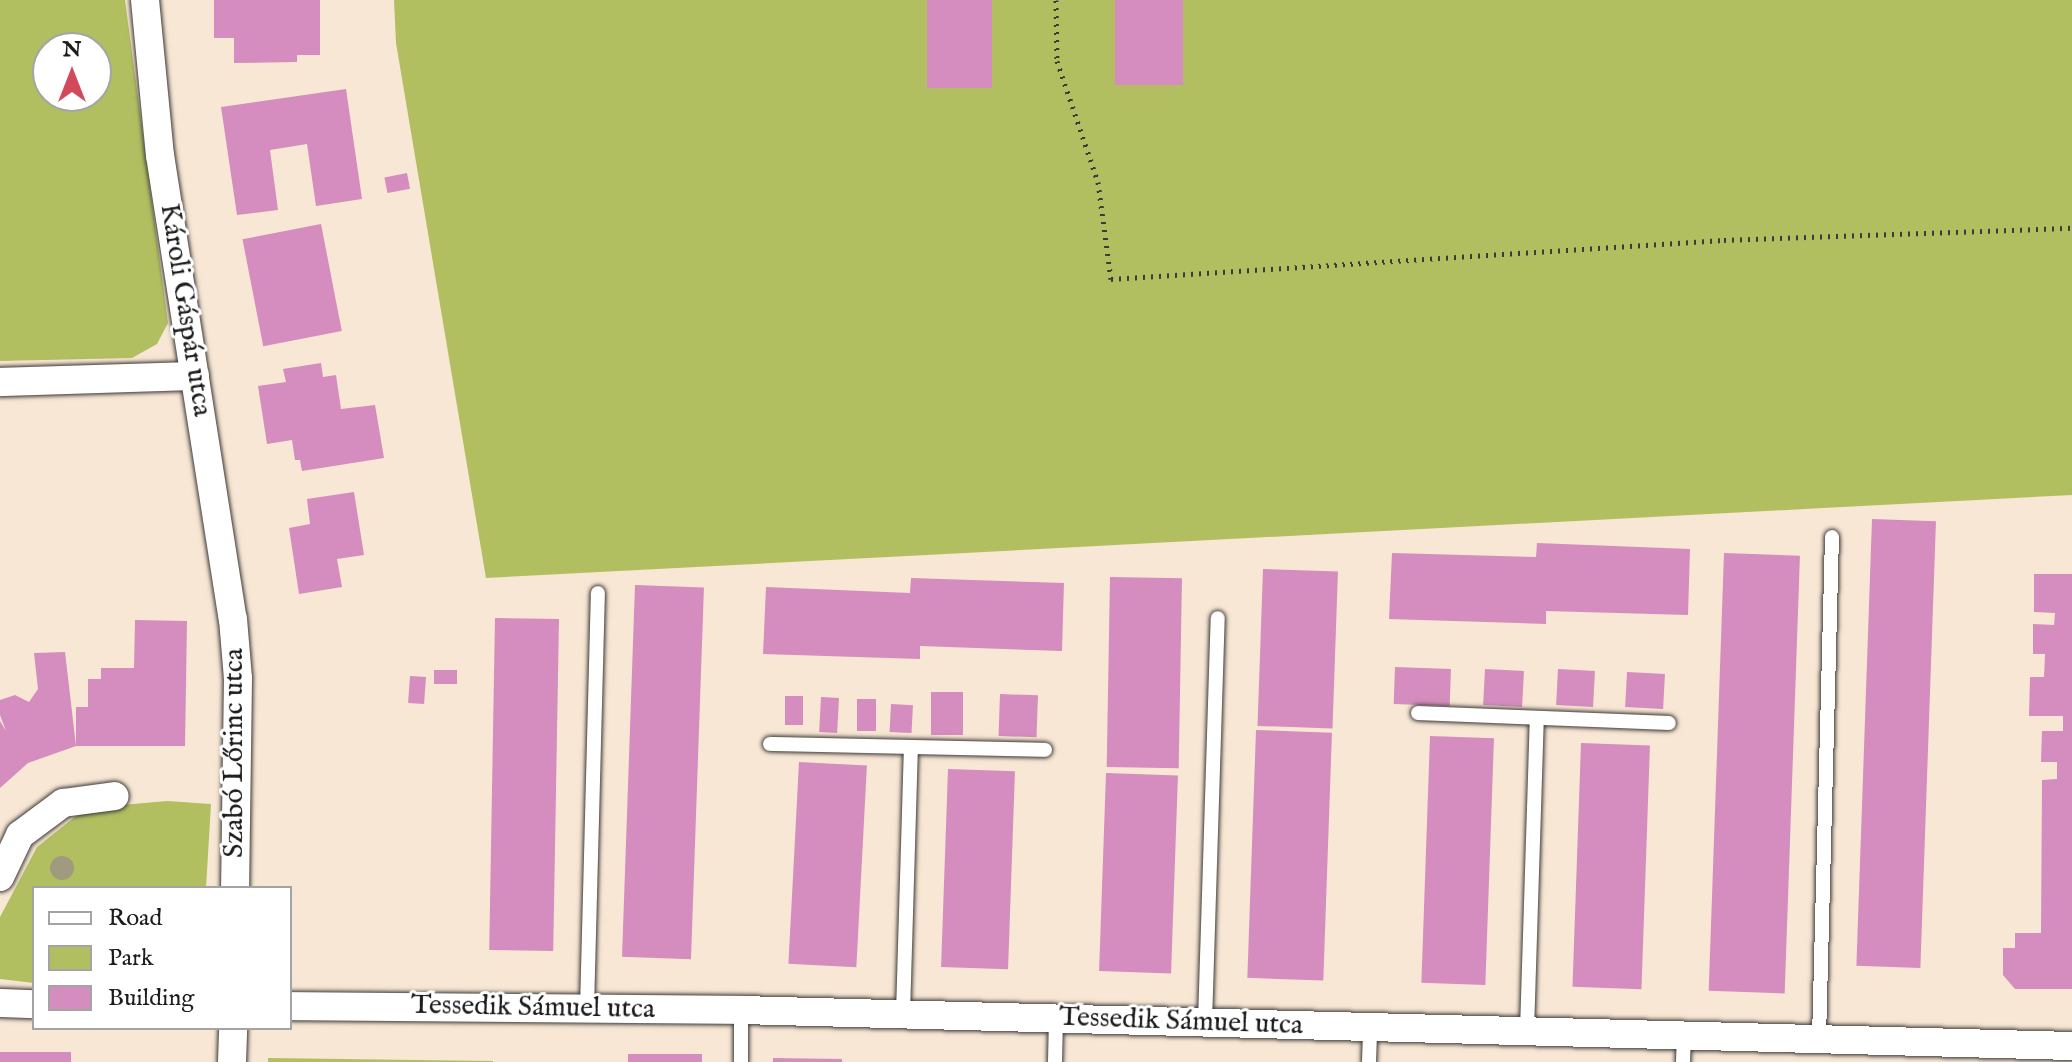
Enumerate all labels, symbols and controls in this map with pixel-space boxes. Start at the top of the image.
north arrow [32,32,112,112]
text: N [62,36,82,64]
street label: Károli Gáspár utca [152,201,218,419]
street label: Szabó Lőrinc utca [218,648,252,858]
legend [32,886,292,1030]
text: Road [108,903,162,934]
text: Park [108,943,154,974]
text: Building [108,983,194,1014]
street label: Tessedik Sámuel utca [411,989,655,1027]
street label: Tessedik Sámuel utca [1058,1001,1304,1043]

